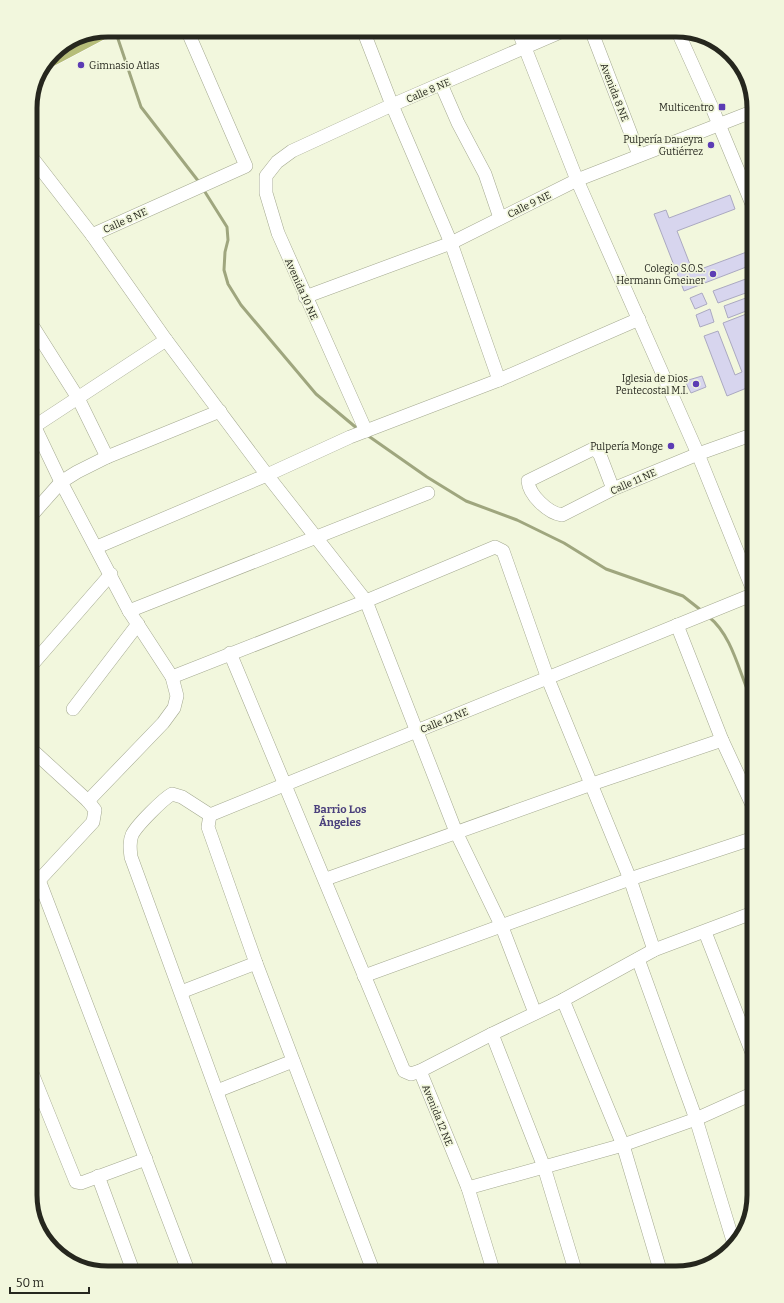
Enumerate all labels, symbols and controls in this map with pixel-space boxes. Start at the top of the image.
marker: Gimnasio Atlas [76,60,86,70]
place label: Gimnasio Atlas [89,60,160,72]
street label: Avenida 8 NE [597,61,631,123]
street label: Calle 8 NE [404,76,452,106]
place label: Multicentro [659,102,714,114]
marker: Multicentro [717,102,727,112]
place label: Pulpería Daneyra Gutiérrez [623,133,704,158]
marker: Pulpería Daneyra Gutiérrez [706,140,716,150]
street label: Calle 9 NE [506,189,553,221]
street label: Calle 8 NE [101,206,149,236]
street label: Avenida 10 NE [282,257,320,322]
place label: Colegio S.O.S. Hermann Gmeiner [616,263,706,287]
marker: Colegio S.O.S. Hermann Gmeiner [708,269,718,279]
place label: Iglesia de Dios Pentecostal M.I. [615,373,688,397]
marker: Iglesia de Dios Pentecostal M.I. [691,379,701,389]
place label: Pulpería Monge [590,440,663,453]
marker: Pulpería Monge [666,441,676,451]
street label: Calle 11 NE [608,466,658,497]
street label: Calle 12 NE [419,706,470,736]
district label: Barrio Los Ángeles [313,803,367,829]
street label: Avenida 12 NE [419,1083,455,1148]
scale bar [10,1269,89,1295]
text: 50 m [16,1276,45,1290]

